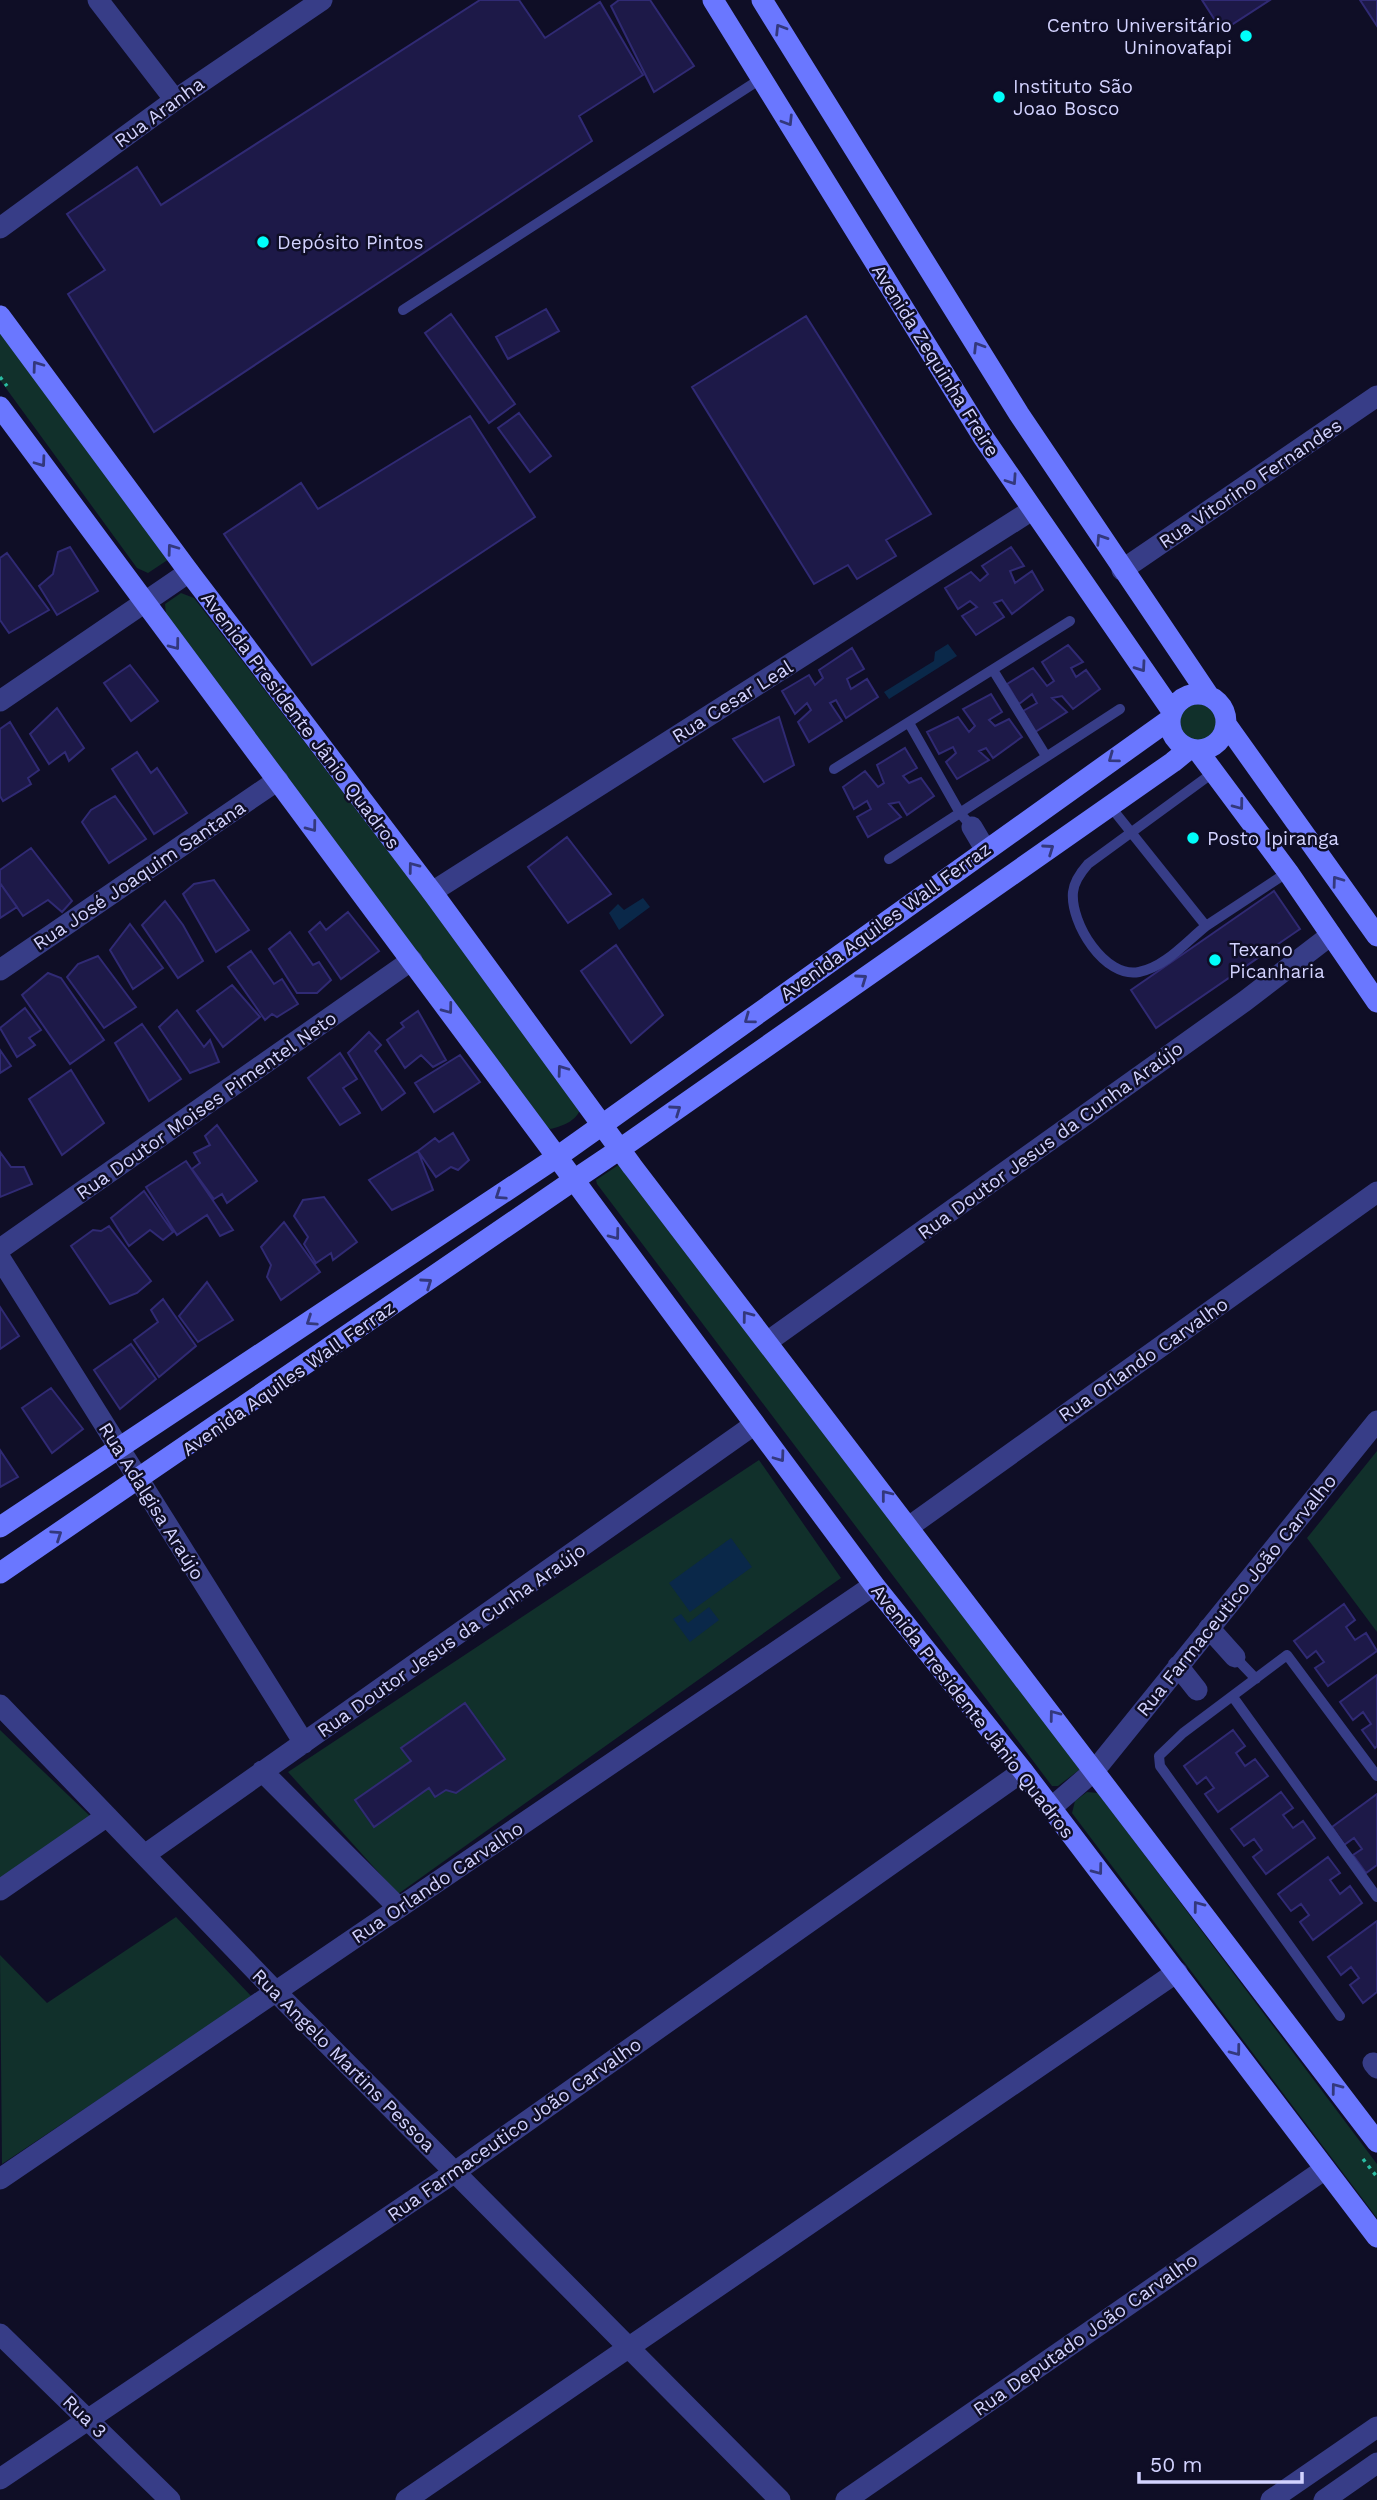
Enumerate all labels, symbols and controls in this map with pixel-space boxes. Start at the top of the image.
place label: Centro Universitário Uninovafapi [1047,14,1232,59]
one-way arrow [776,24,789,37]
marker: Centro Universitário Uninovafapi [1238,28,1254,44]
street label: Rua Aranha [110,72,209,153]
place label: Instituto São Joao Bosco [1013,75,1133,120]
marker: Instituto São Joao Bosco [991,89,1007,105]
one-way arrow [779,113,792,126]
place label: Depósito Pintos [277,231,424,254]
marker: Depósito Pintos [255,234,271,250]
street label: Avenida Zequinha Freire [867,260,1004,461]
one-way arrow [974,342,987,355]
one-way arrow [33,361,45,374]
street label: Rua Vitorino Fernandes [1154,414,1346,553]
one-way arrow [32,454,45,467]
one-way arrow [1004,472,1016,485]
one-way arrow [1097,533,1110,546]
one-way arrow [167,544,180,557]
street label: Avenida Presidente Jânio Quadros [196,587,405,853]
one-way arrow [167,637,180,650]
street label: Rua Cesar Leal [668,655,797,748]
one-way arrow [1133,659,1145,672]
one-way arrow [1108,749,1121,762]
street label: Rua José Joaquim Santana [29,796,250,955]
one-way arrow [1231,798,1243,810]
one-way arrow [304,819,317,831]
place label: Posto Ipiranga [1207,827,1339,850]
marker: Posto Ipiranga [1185,830,1201,846]
street label: Avenida Aquiles Wall Ferraz [775,837,995,1006]
one-way arrow [1041,844,1054,857]
one-way arrow [408,862,421,875]
one-way arrow [1333,876,1345,889]
place label: Texano Picanharia [1229,938,1325,983]
marker: Texano Picanharia [1207,952,1223,968]
one-way arrow [854,975,867,987]
one-way arrow [440,1001,453,1014]
street label: Rua Doutor Moises Pimentel Neto [72,1006,341,1204]
one-way arrow [744,1011,757,1023]
street label: Rua Doutor Jesus da Cunha Araújo [913,1036,1187,1244]
one-way arrow [558,1065,570,1078]
one-way arrow [668,1106,681,1118]
one-way arrow [495,1187,508,1199]
one-way arrow [607,1227,619,1240]
one-way arrow [419,1279,432,1291]
street label: Rua Orlando Carvalho [1054,1292,1233,1427]
street label: Avenida Aquiles Wall Ferraz [177,1296,399,1461]
one-way arrow [742,1311,755,1323]
one-way arrow [306,1313,319,1325]
street label: Rua Adalgisa Araújo [94,1418,209,1584]
one-way arrow [772,1449,784,1462]
street label: Rua Farmaceutico João Carvalho [1132,1470,1341,1721]
one-way arrow [881,1491,894,1503]
one-way arrow [49,1531,62,1543]
street label: Rua Doutor Jesus da Cunha Araújo [313,1539,590,1742]
street label: Avenida Presidente Jânio Quadros [866,1580,1079,1843]
one-way arrow [1049,1711,1062,1723]
street label: Rua Orlando Carvalho [347,1816,527,1948]
one-way arrow [1090,1862,1103,1875]
one-way arrow [1194,1902,1207,1914]
street label: Rua Angelo Martins Pessoa [247,1964,440,2157]
street label: Rua Farmaceutico João Carvalho [383,2033,646,2226]
one-way arrow [1228,2043,1240,2056]
one-way arrow [1331,2083,1344,2095]
street label: Rua Deputado João Carvalho [969,2248,1202,2421]
street label: Rua 3 [58,2390,111,2443]
scale bar [1139,2440,1302,2484]
text: 50 m [1150,2452,1202,2477]

